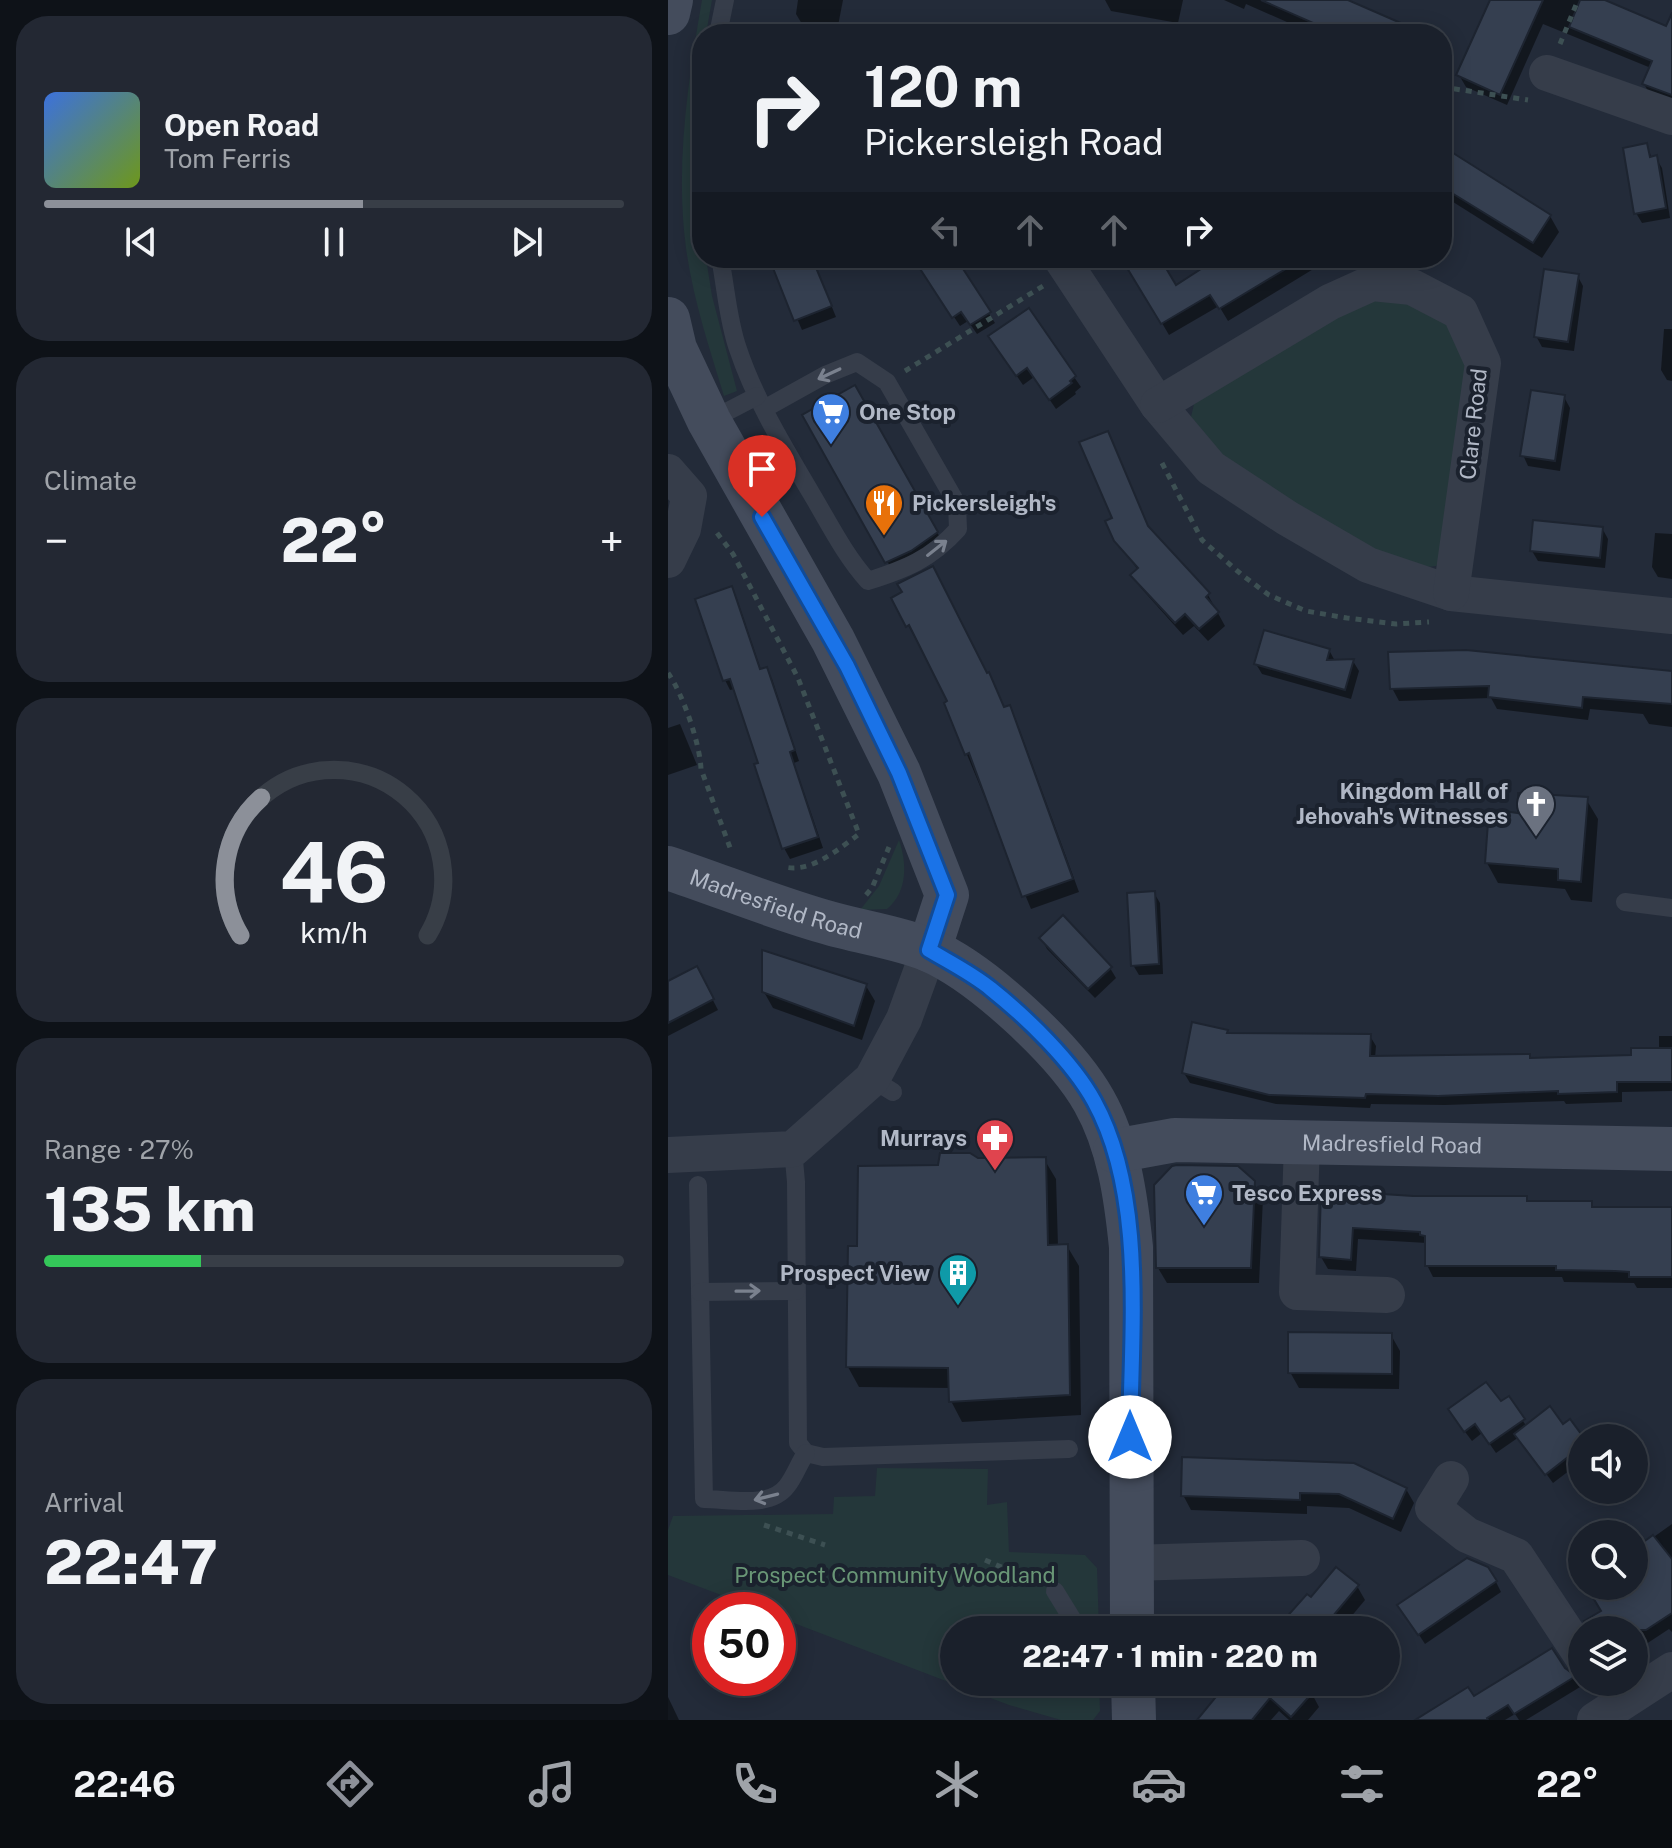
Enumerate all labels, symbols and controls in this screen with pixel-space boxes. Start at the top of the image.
text: 120 m [864,54,1022,120]
icon: right [732,56,836,160]
text: Open Road [164,107,319,143]
text: Pickersleigh Road [864,121,1164,163]
text: Tom Ferris [164,143,291,174]
icon: left [924,208,968,252]
icon: ahead [1008,208,1052,252]
icon: ahead [1092,208,1136,252]
icon: right [1176,208,1220,252]
icon: previous [119,220,163,264]
icon: pause [312,220,356,264]
icon: next [505,220,549,264]
one-way arrow [818,367,842,382]
street label: Clare Road [1454,367,1492,481]
supermarket icon: One Stop [810,391,852,446]
place label: One Stop [859,399,956,425]
pin [728,435,796,517]
icon: arrive [740,447,784,491]
text: Climate [44,465,137,496]
restaurant icon: Pickersleigh's [863,482,905,537]
place label: Pickersleigh's [912,490,1056,516]
text: 22° [280,505,388,576]
text: − [44,515,68,567]
text: + [600,515,624,567]
one-way arrow [926,539,947,557]
place label: Kingdom Hall of Jehovah's Witnesses [1296,778,1508,829]
church icon: Kingdom Hall of Jehovah's Witnesses [1515,783,1557,838]
text: 46 [279,823,389,921]
street label: Madresfield Road [686,864,865,944]
text: km/h [300,916,368,949]
pharmacy icon: Murrays [974,1117,1016,1172]
place label: Murrays [880,1125,967,1151]
street label: Madresfield Road [1302,1129,1482,1159]
text: Range · 27% [44,1134,194,1165]
supermarket icon: Tesco Express [1183,1172,1225,1227]
text: 135 km [44,1174,255,1245]
place label: Tesco Express [1232,1180,1383,1206]
building icon: Prospect View [937,1252,979,1307]
place label: Prospect View [780,1260,931,1286]
one-way arrow [734,1283,761,1299]
position arrow [1088,1395,1172,1479]
map controls [1568,1424,1648,1696]
button: sound [1568,1424,1648,1504]
text: Arrival [44,1487,124,1518]
one-way arrow [754,1490,779,1505]
button: search [1568,1520,1648,1600]
text: 22:47 [44,1527,218,1598]
park label: Prospect Community Woodland [734,1562,1056,1588]
speed limit sign: 50 [692,1592,796,1696]
button: layers [1568,1616,1648,1696]
text: 22:47 · 1 min · 220 m [1022,1638,1318,1674]
icon: directions [322,1756,378,1812]
icon: music [524,1756,580,1812]
icon: phone [727,1756,783,1812]
icon: climate [929,1756,985,1812]
icon: car [1131,1756,1187,1812]
icon: filters [1334,1756,1390,1812]
text: 22:46 [73,1763,176,1805]
text: 22° [1536,1763,1599,1805]

